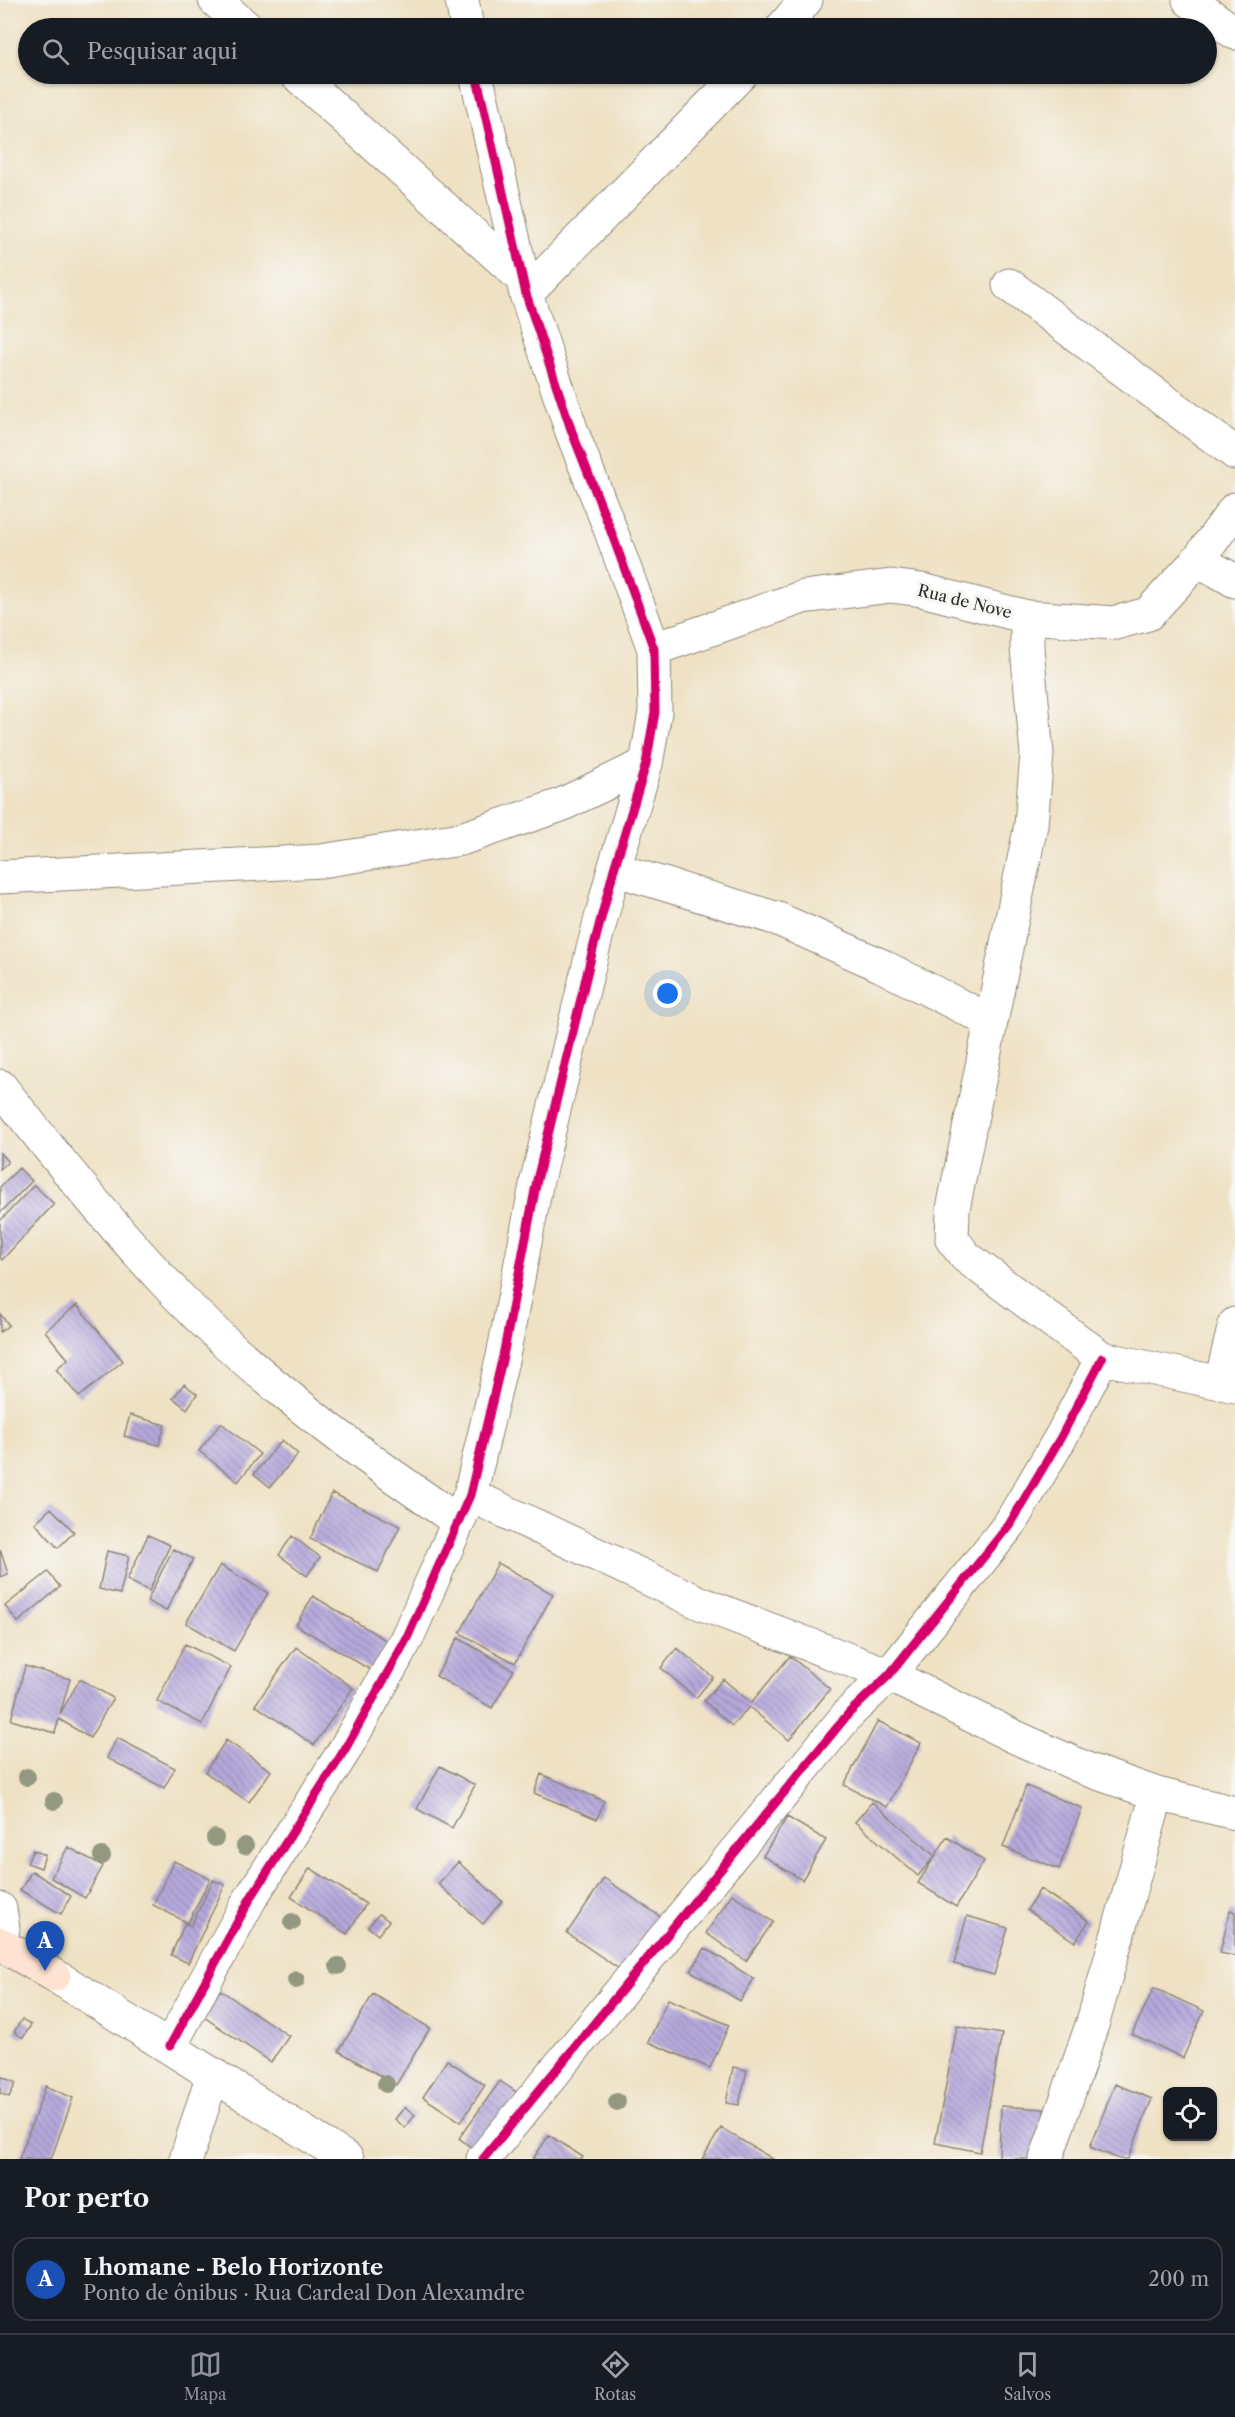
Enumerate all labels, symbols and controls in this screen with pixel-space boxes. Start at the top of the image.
search box [18,18,1217,84]
icon: search [39,35,72,68]
text: Pesquisar aqui [87,38,237,65]
street label: Rua de Nove [916,580,1014,622]
your location [653,979,682,1008]
pin: A [26,1922,64,1971]
map controls [1163,2087,1217,2141]
button: locate [1163,2087,1217,2141]
text: Por perto [24,2182,149,2214]
text: Lhomane - Belo Horizonte [83,2254,383,2281]
text: A [38,2267,53,2291]
text: 200 m [1148,2267,1209,2291]
text: Ponto de ônibus · Rua Cardeal Don Alexamdre [83,2281,525,2305]
tab: Mapa [184,2348,226,2404]
tab: Rotas [594,2348,636,2404]
tab: Salvos [1004,2348,1051,2404]

